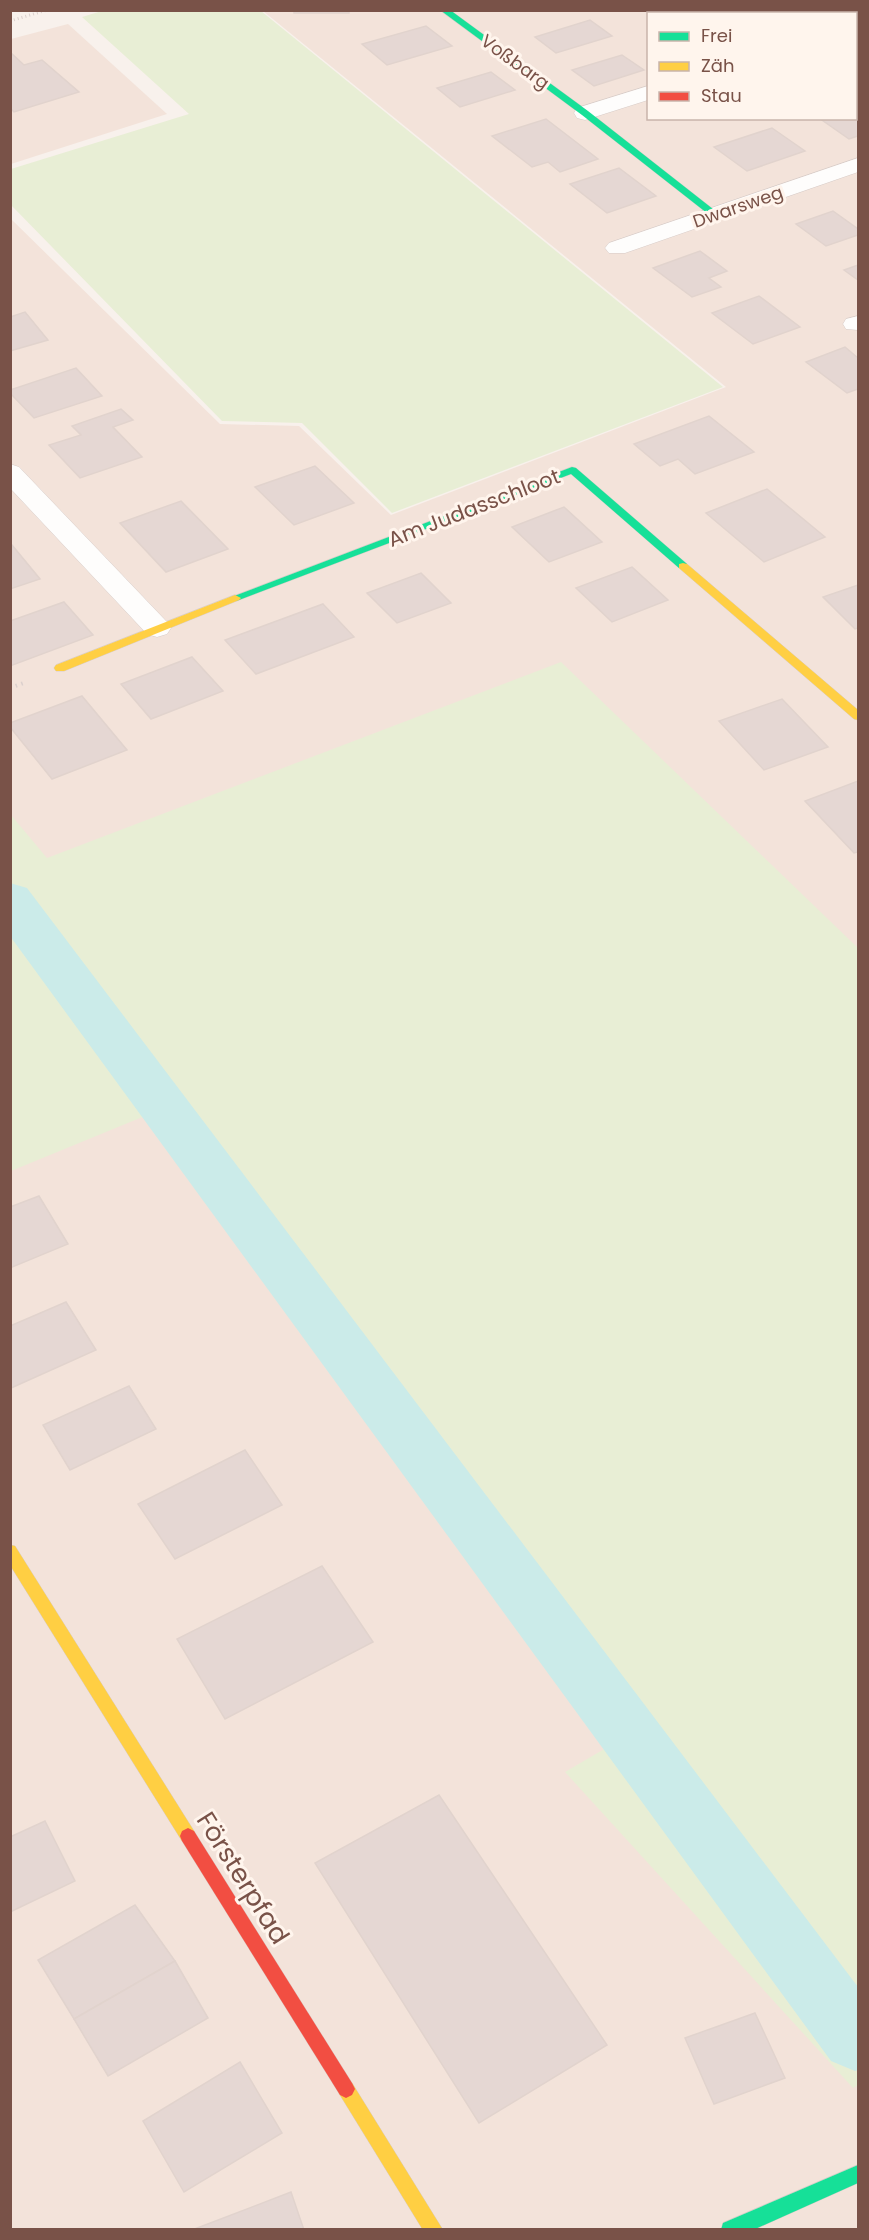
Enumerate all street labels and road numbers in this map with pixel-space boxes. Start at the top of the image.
street label: Voßbarg [476,28,555,95]
street label: Dwarsweg [689,179,786,234]
street label: Am Judasschloot [384,461,564,554]
street label: Försterpfad [188,1805,298,1951]

